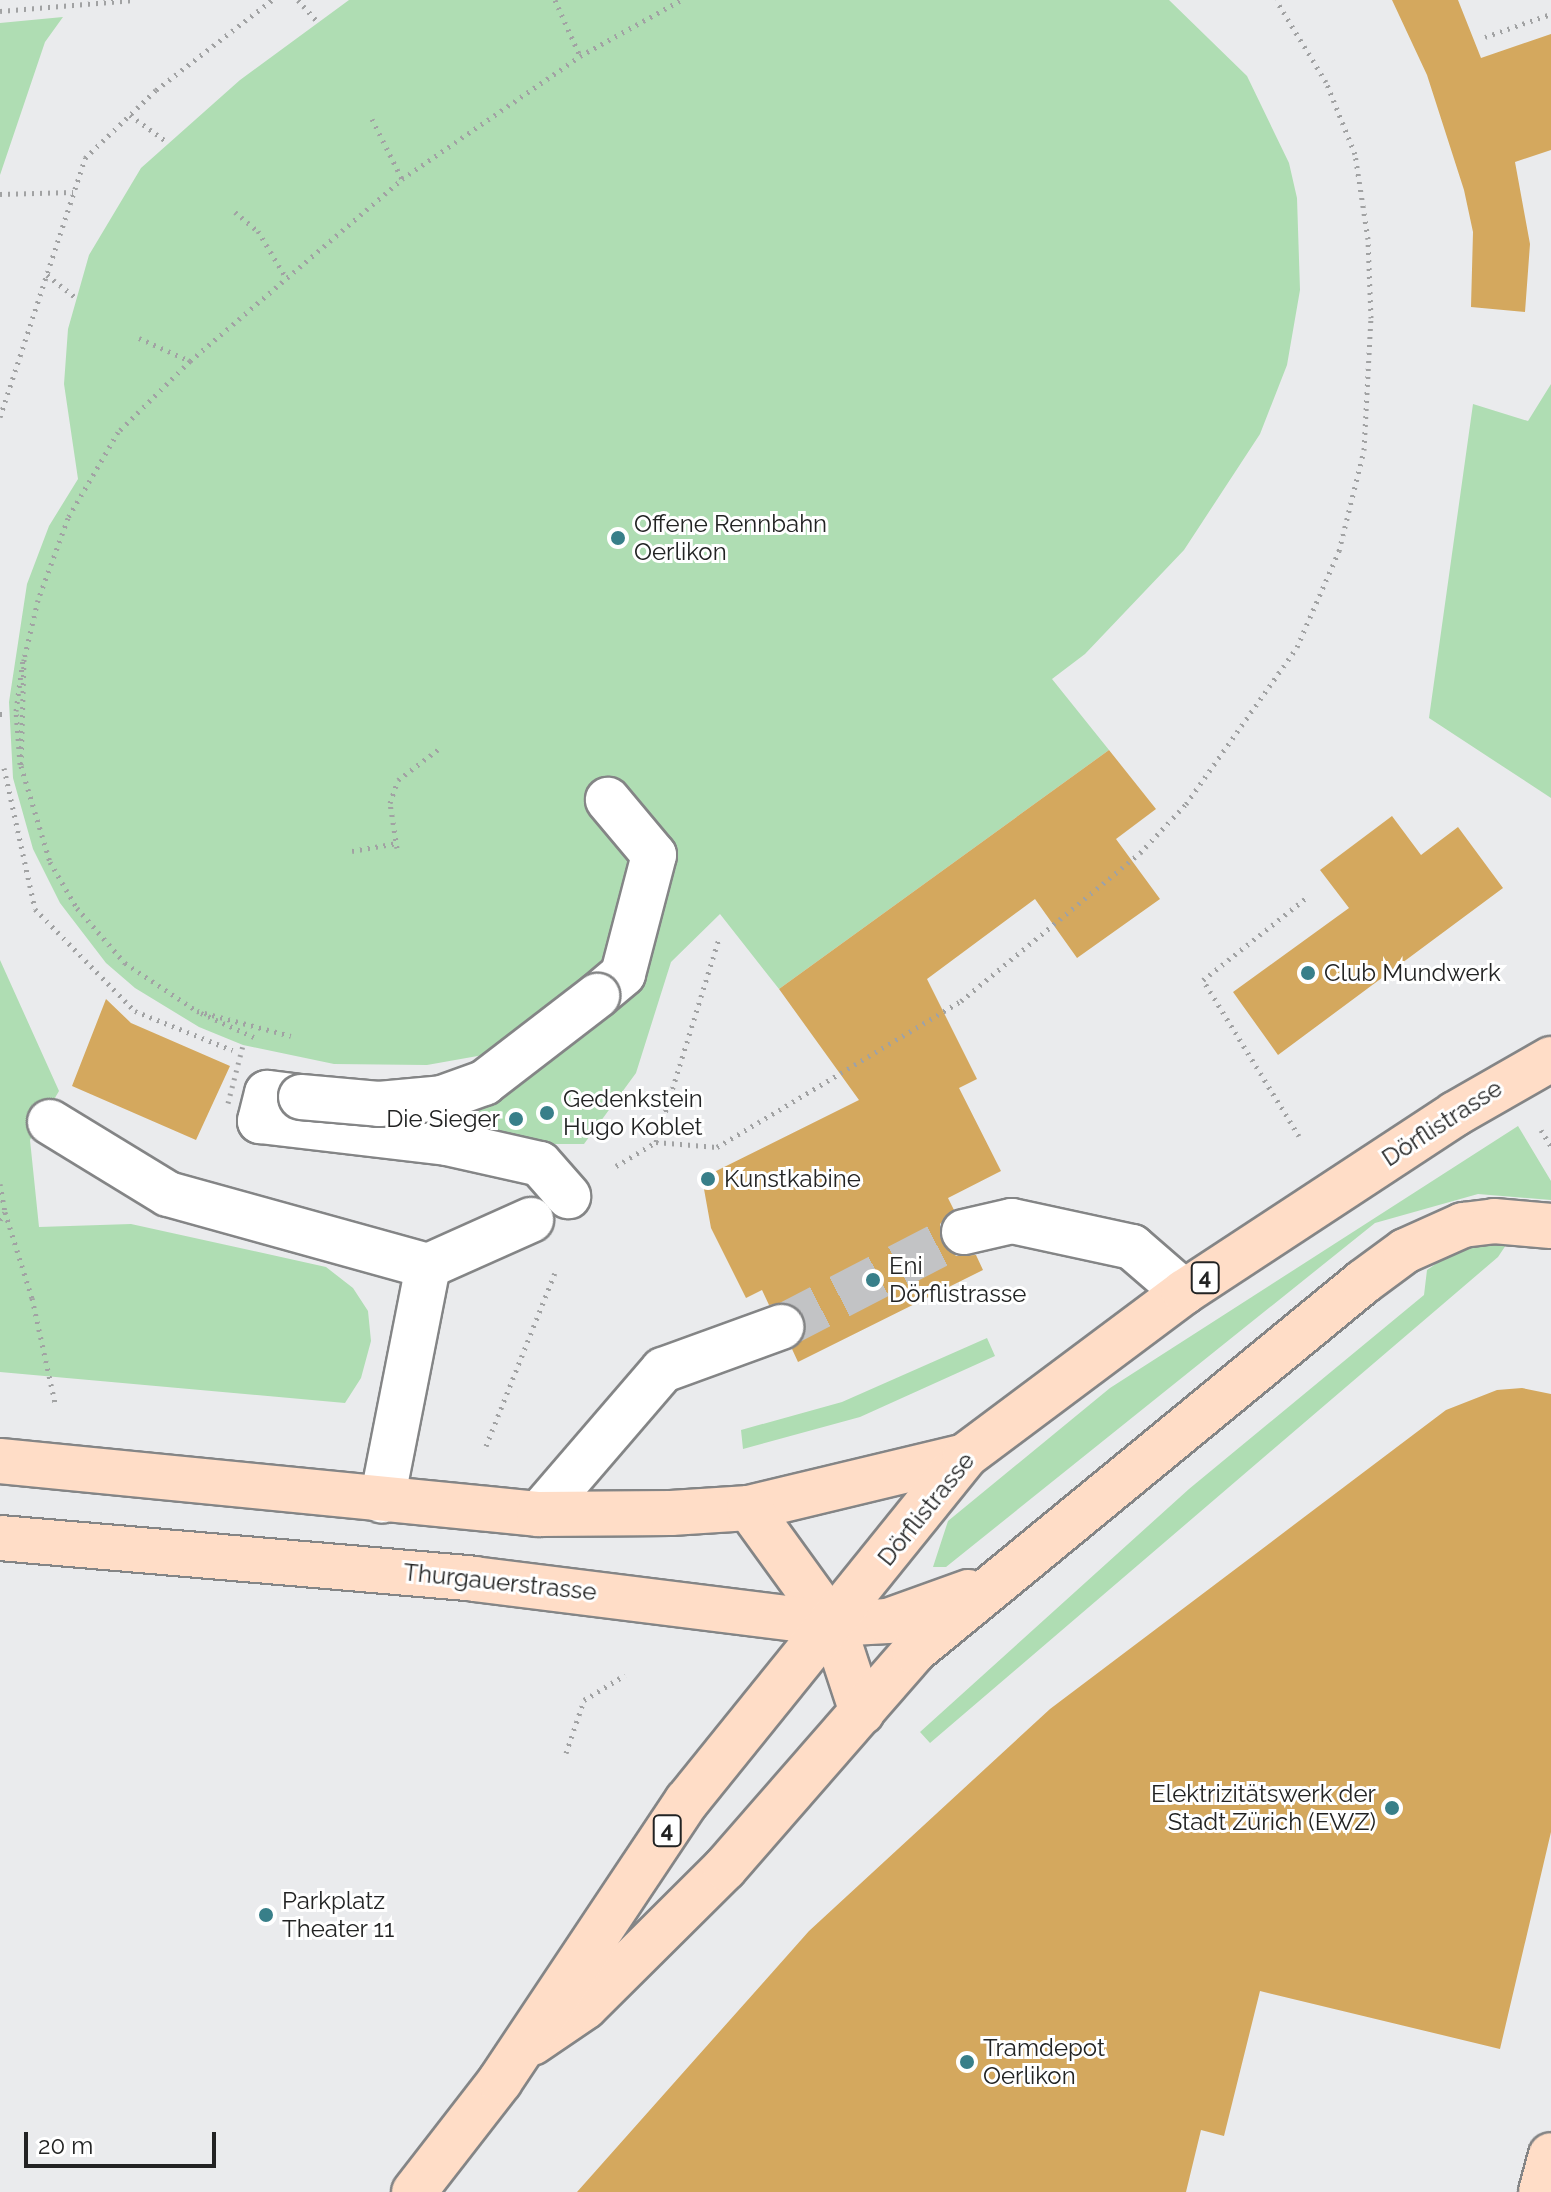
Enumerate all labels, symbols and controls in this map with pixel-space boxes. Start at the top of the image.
place label: Offene Rennbahn Oerlikon [634,510,827,566]
marker: Offene Rennbahn Oerlikon [609,529,627,547]
place label: Club Mundwerk [1324,959,1501,987]
marker: Club Mundwerk [1299,964,1317,982]
street label: Dörflistrasse [1377,1073,1507,1173]
place label: Gedenkstein Hugo Koblet [563,1085,703,1141]
marker: Gedenkstein Hugo Koblet [538,1104,556,1122]
place label: Die Sieger [386,1105,500,1133]
marker: Die Sieger [507,1110,525,1128]
place label: Kunstkabine [724,1165,861,1193]
marker: Kunstkabine [699,1170,717,1188]
place label: Eni Dörflistrasse [889,1252,1026,1308]
road number: 4 [1189,1260,1221,1296]
marker: Eni Dörflistrasse [864,1271,882,1289]
street label: Dörflistrasse [872,1447,980,1571]
street label: Thurgauerstrasse [402,1558,598,1606]
place label: Elektrizitätswerk der Stadt Zürich (EWZ) [1151,1780,1376,1836]
marker: Elektrizitätswerk der Stadt Zürich (EWZ) [1383,1799,1401,1817]
road number: 4 [651,1813,683,1849]
place label: Parkplatz Theater 11 [282,1887,395,1943]
marker: Parkplatz Theater 11 [257,1906,275,1924]
place label: Tramdepot Oerlikon [983,2034,1105,2090]
marker: Tramdepot Oerlikon [958,2053,976,2071]
scale bar [28,2116,220,2166]
text: 20 m [38,2131,93,2160]

